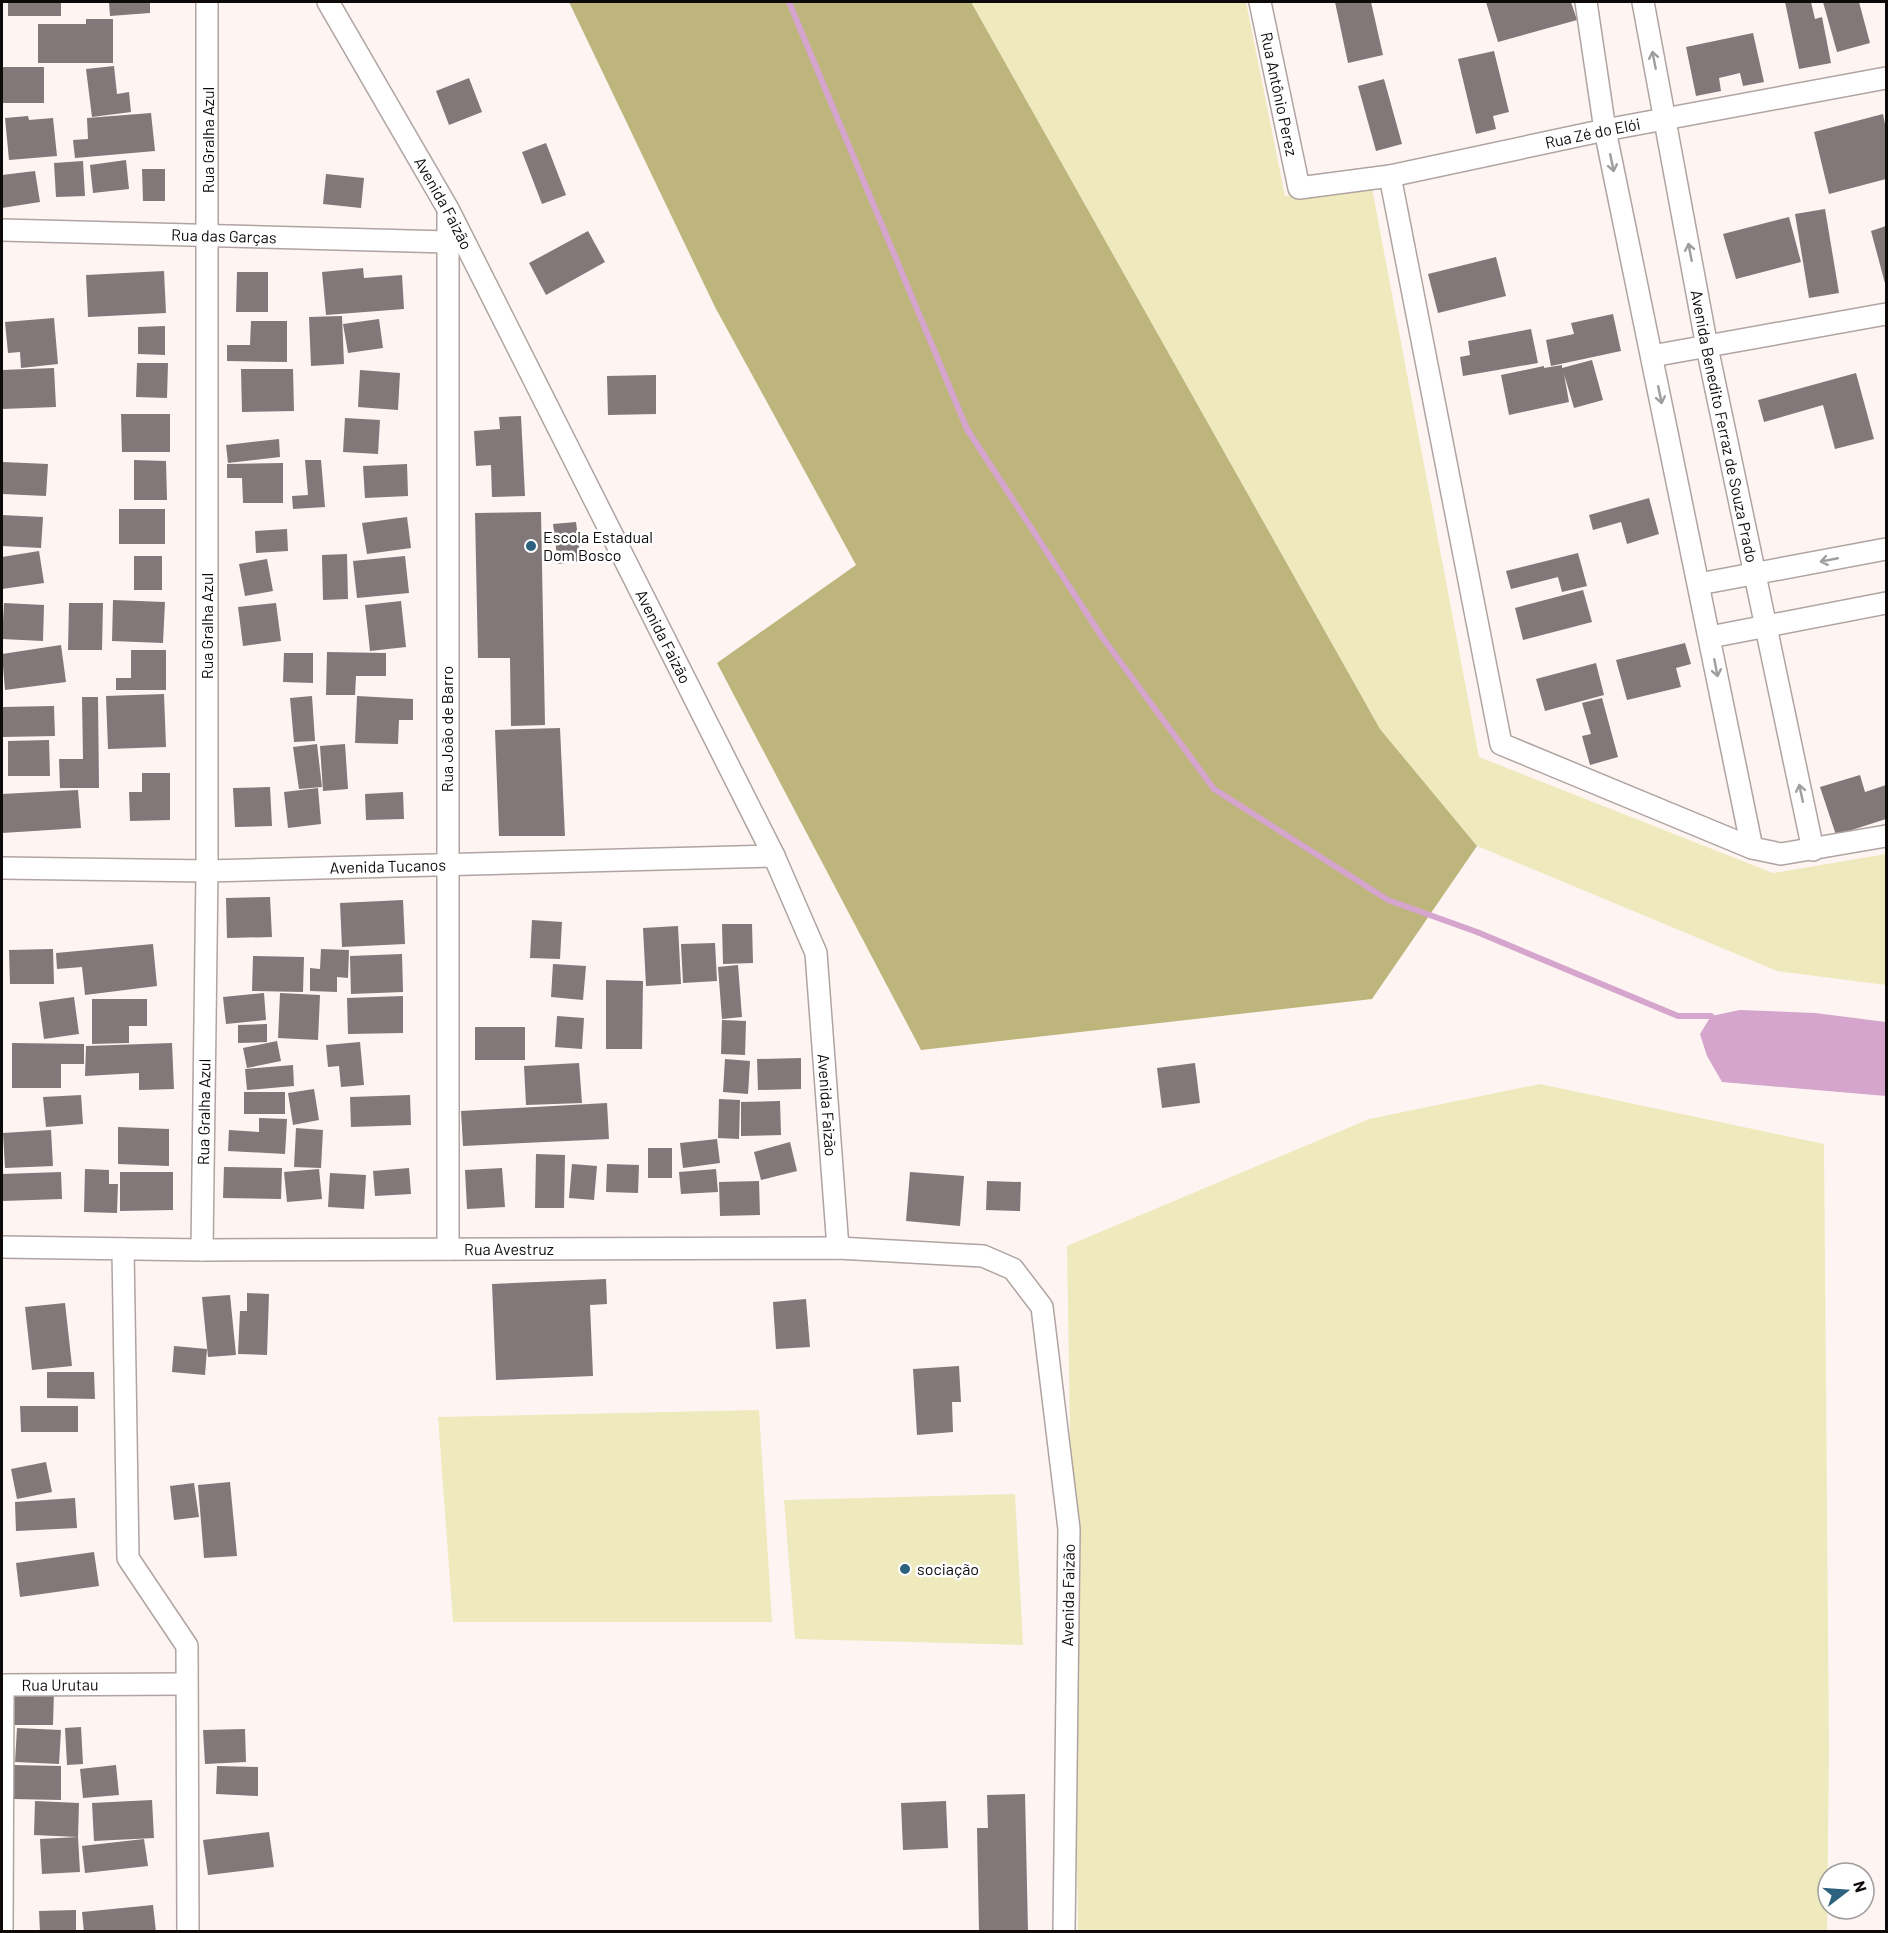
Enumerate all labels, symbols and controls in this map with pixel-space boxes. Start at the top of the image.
street label: Rua Antônio Perez [1258,30,1302,158]
one-way arrow [1648,51,1659,70]
street label: Rua Gralha Azul [198,87,217,193]
street label: Rua Zé do Elói [1543,114,1642,152]
street label: Avenida Faizão [411,153,477,252]
one-way arrow [1607,153,1618,172]
street label: Rua das Garças [171,225,277,246]
one-way arrow [1684,243,1695,262]
street label: Avenida Benedito Ferraz de Souza Prado [1688,288,1762,564]
one-way arrow [1655,385,1666,404]
place label: Escola Estadual Dom Bosco [543,527,653,564]
marker: Escola Estadual Dom Bosco [524,539,538,553]
one-way arrow [1820,555,1839,566]
street label: Rua Gralha Azul [197,573,216,679]
street label: Avenida Faizão [632,586,695,686]
one-way arrow [1711,658,1722,678]
street label: Rua João de Barro [437,666,456,792]
one-way arrow [1795,783,1806,803]
street label: Avenida Tucanos [329,855,446,877]
street label: Avenida Faizão [815,1053,841,1157]
street label: Rua Gralha Azul [193,1059,214,1165]
street label: Rua Avestruz [464,1239,554,1258]
street label: Avenida Faizão [1057,1544,1078,1646]
place label: sociação [917,1559,979,1578]
marker: sociação [898,1562,912,1576]
street label: Rua Urutau [21,1674,99,1694]
north arrow [1816,1861,1876,1921]
text: N [1850,1879,1871,1894]

